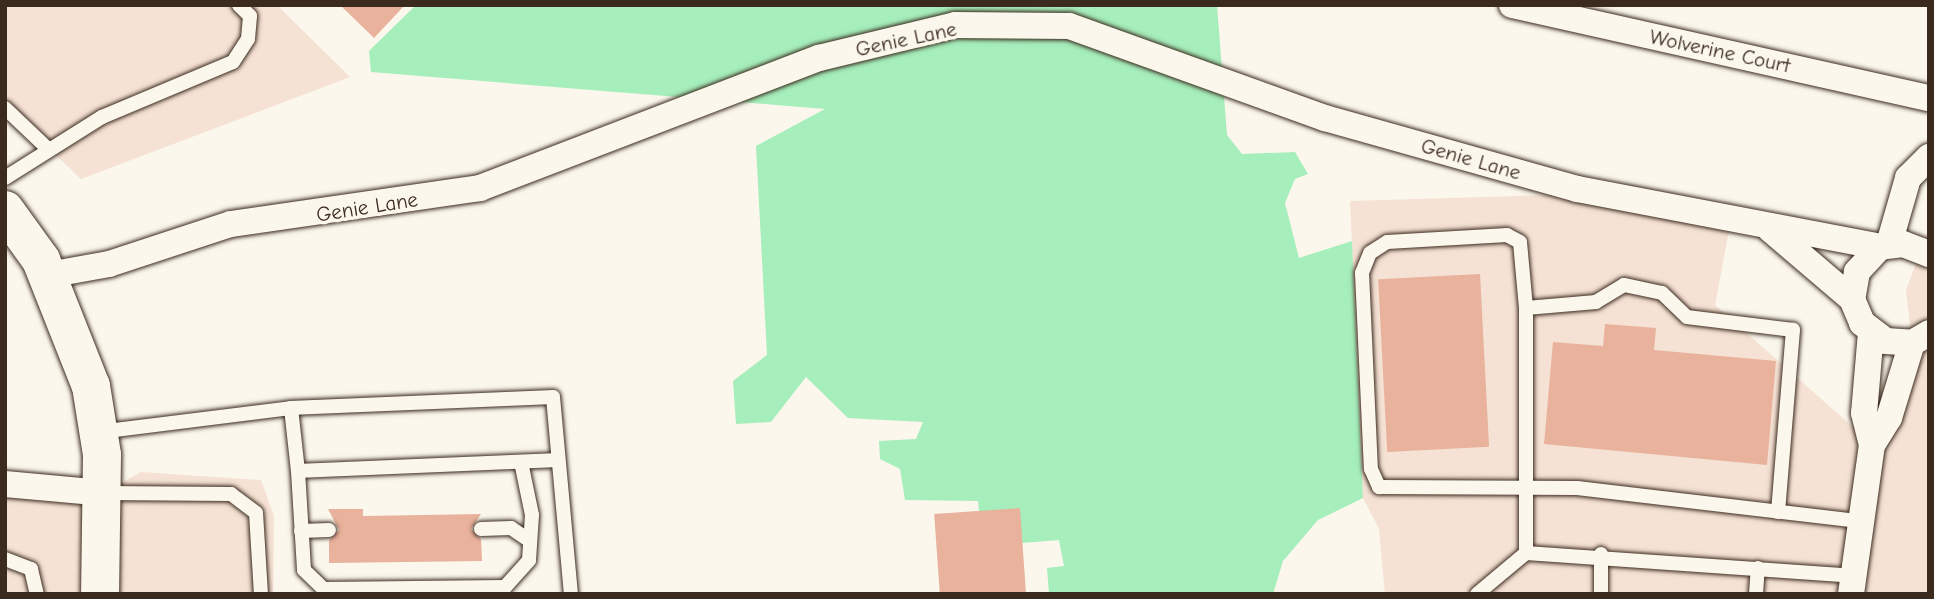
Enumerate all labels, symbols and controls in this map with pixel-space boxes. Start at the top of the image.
street label: Genie Lane [853,16,959,62]
street label: Wolverine Court [1647,24,1793,78]
street label: Genie Lane [1418,133,1524,185]
street label: Genie Lane [314,187,420,227]

